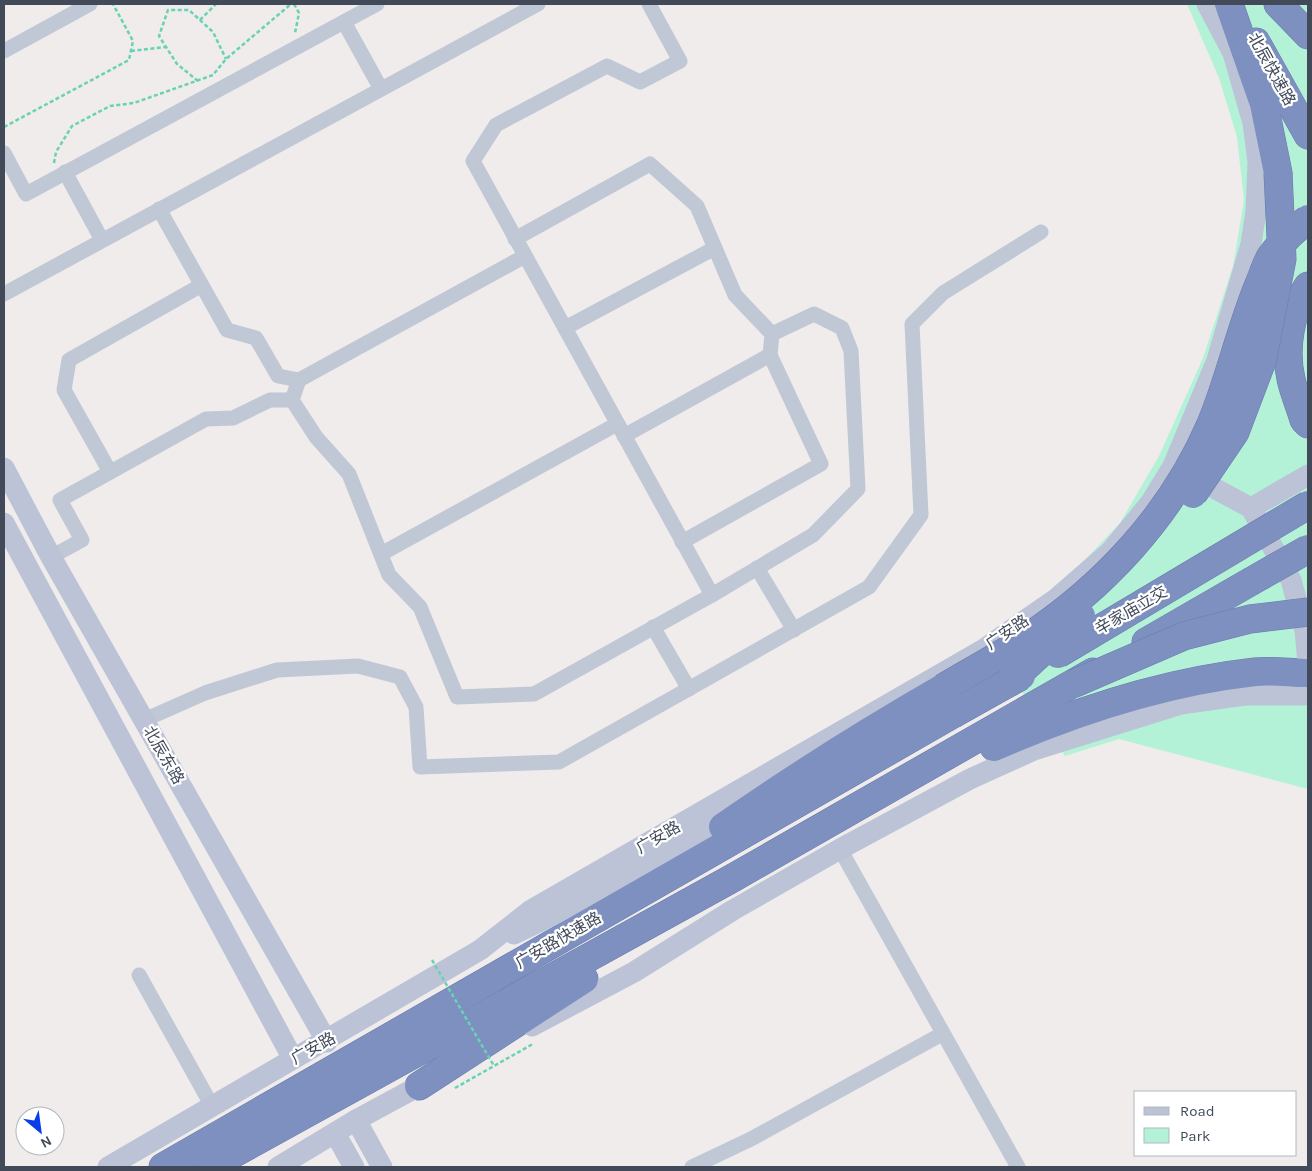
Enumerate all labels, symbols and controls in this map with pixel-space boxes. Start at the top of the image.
street label: 北辰快速路 [1244,29,1300,109]
street label: 辛家庙立交 [1092,582,1170,638]
street label: 广安路 [982,611,1032,653]
street label: 北辰东路 [140,723,188,787]
street label: 广安路 [632,817,684,857]
street label: 广安路快速路 [512,908,604,972]
street label: 广安路 [287,1028,339,1068]
legend [1134,1091,1297,1156]
text: Road [1180,1102,1215,1120]
north arrow [15,1106,65,1156]
text: Park [1180,1127,1210,1145]
text: N [38,1132,55,1152]

